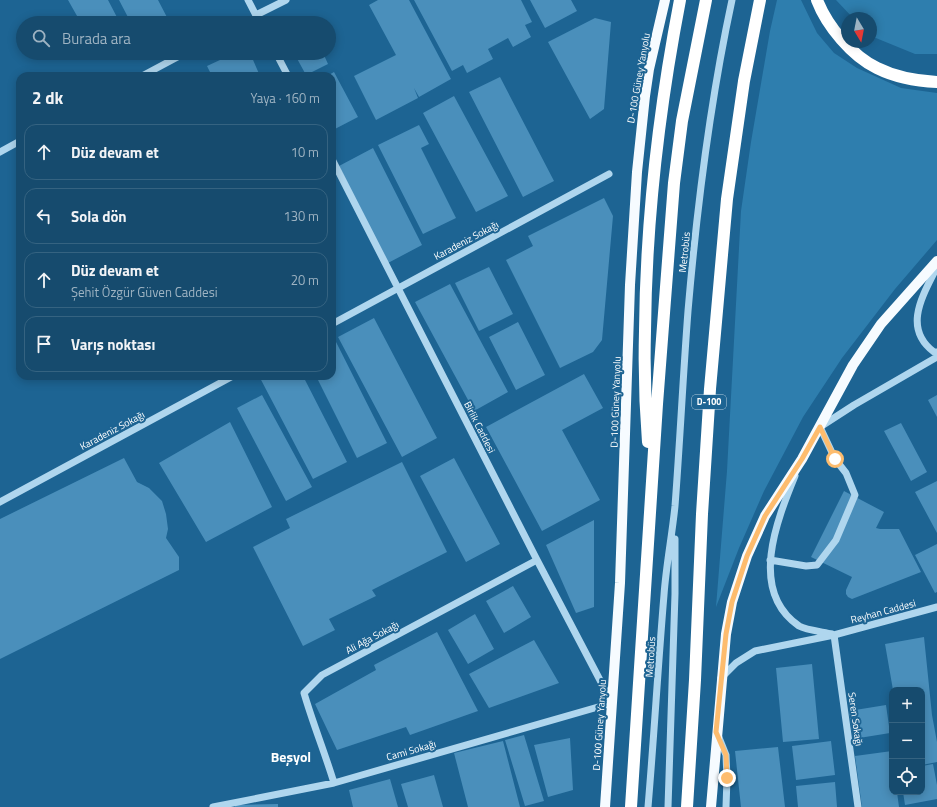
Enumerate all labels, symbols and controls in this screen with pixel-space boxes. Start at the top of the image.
north arrow [841,12,877,48]
search box [16,16,336,60]
icon: search [30,27,52,49]
text: Burada ara [62,27,131,50]
street label: D-100 Güney Yanyolu [623,32,654,124]
text: 2 dk [32,85,63,111]
text: Yaya · 160 m [251,88,320,108]
icon: ahead [33,141,55,163]
text: Düz devam et [71,141,159,164]
text: 10 m [291,142,319,162]
icon: left [33,205,55,227]
text: Sola dön [71,205,127,228]
text: 130 m [283,206,319,226]
street label: Karadeniz Sokağı [431,217,501,264]
street label: Metrobüs [675,231,694,273]
text: Düz devam et [71,259,159,282]
icon: ahead [33,269,55,291]
text: 20 m [291,270,319,290]
text: Şehit Özgür Güven Caddesi [71,282,218,302]
icon: arrive [33,333,55,355]
text: Varış noktası [71,333,155,356]
street label: D-100 Güney Yanyolu [606,356,625,448]
road number: D-100 [692,395,726,409]
street label: Birlik Caddesi [460,399,499,456]
street label: Karadeniz Sokağı [77,407,147,454]
route start [826,450,844,468]
street label: Reyhan Caddesi [849,596,917,627]
street label: Ali Ağa Sokağı [343,617,402,658]
street label: Metrobüs [642,636,659,678]
street label: D-100 Güney Yanyolu [589,679,610,771]
map controls [889,687,925,795]
button: + [889,687,925,723]
street label: Seren Sokağı [844,691,867,747]
button: − [889,723,925,759]
street label: Cami Sokağı [385,736,438,765]
district label: Beşyol [271,746,311,767]
button: locate [889,759,925,795]
route end [718,769,736,787]

